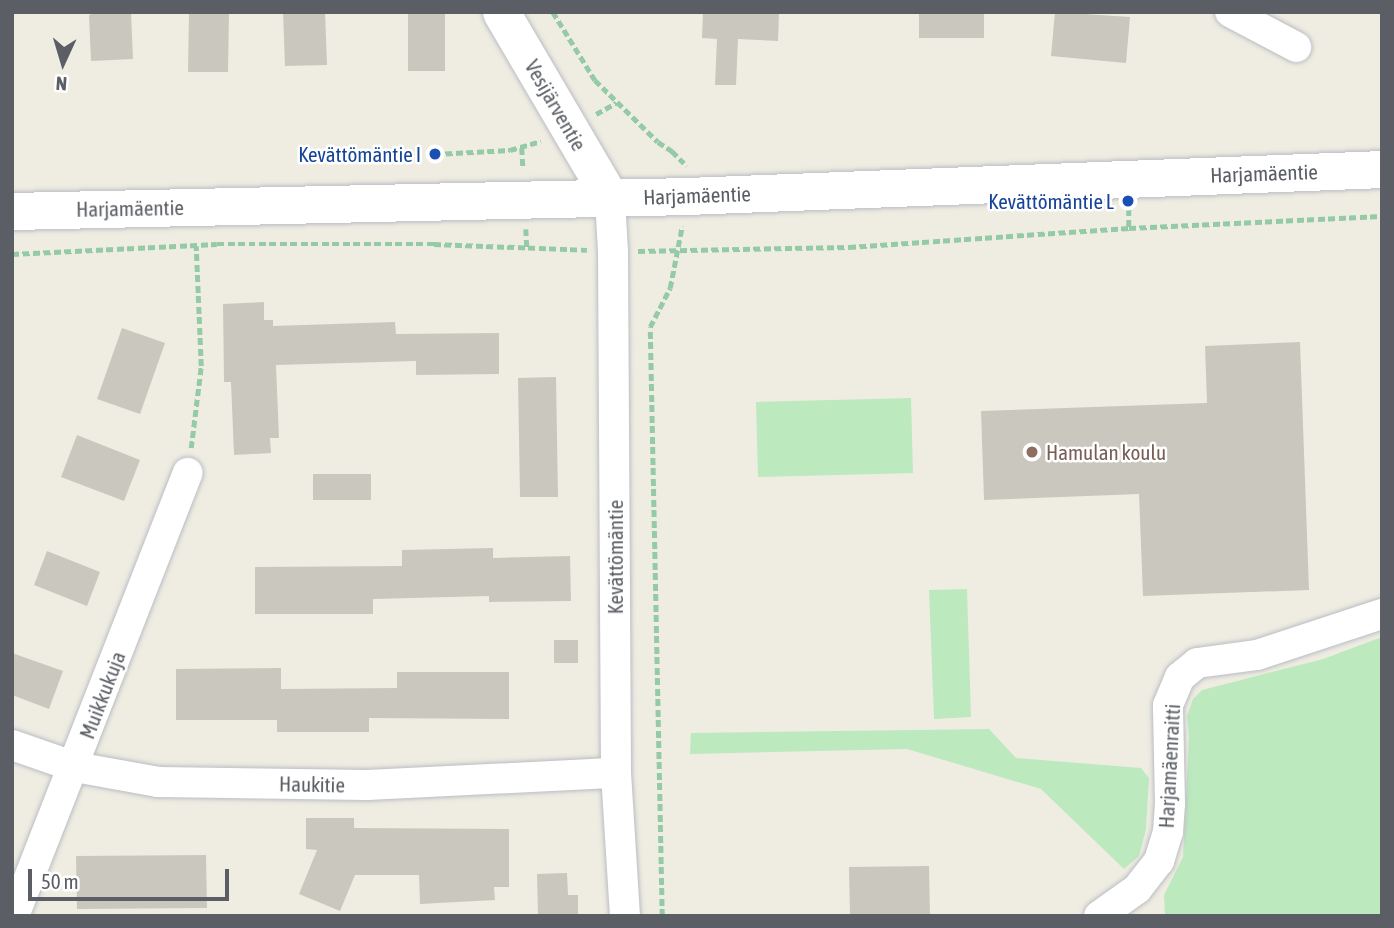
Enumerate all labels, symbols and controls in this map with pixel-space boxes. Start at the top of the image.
north arrow [28,28,98,98]
street label: Vesijärventie [520,55,592,155]
text: N [55,73,68,95]
place label: Kevättömäntie I [298,141,421,167]
marker: Kevättömäntie I [427,146,443,162]
street label: Harjamäentie [1210,159,1318,187]
street label: Harjamäentie [643,181,751,209]
place label: Kevättömäntie L [988,188,1114,214]
marker: Kevättömäntie L [1120,193,1136,209]
street label: Harjamäentie [76,194,184,222]
place label: Hamulan koulu [1046,439,1166,465]
marker: Hamulan koulu [1024,444,1040,460]
street label: Kevättömäntie [602,500,628,614]
street label: Muikkukuja [74,648,130,742]
street label: Harjamäenraitti [1153,703,1185,829]
street label: Haukitie [279,771,345,797]
scale bar [32,855,233,899]
text: 50 m [41,869,79,893]

